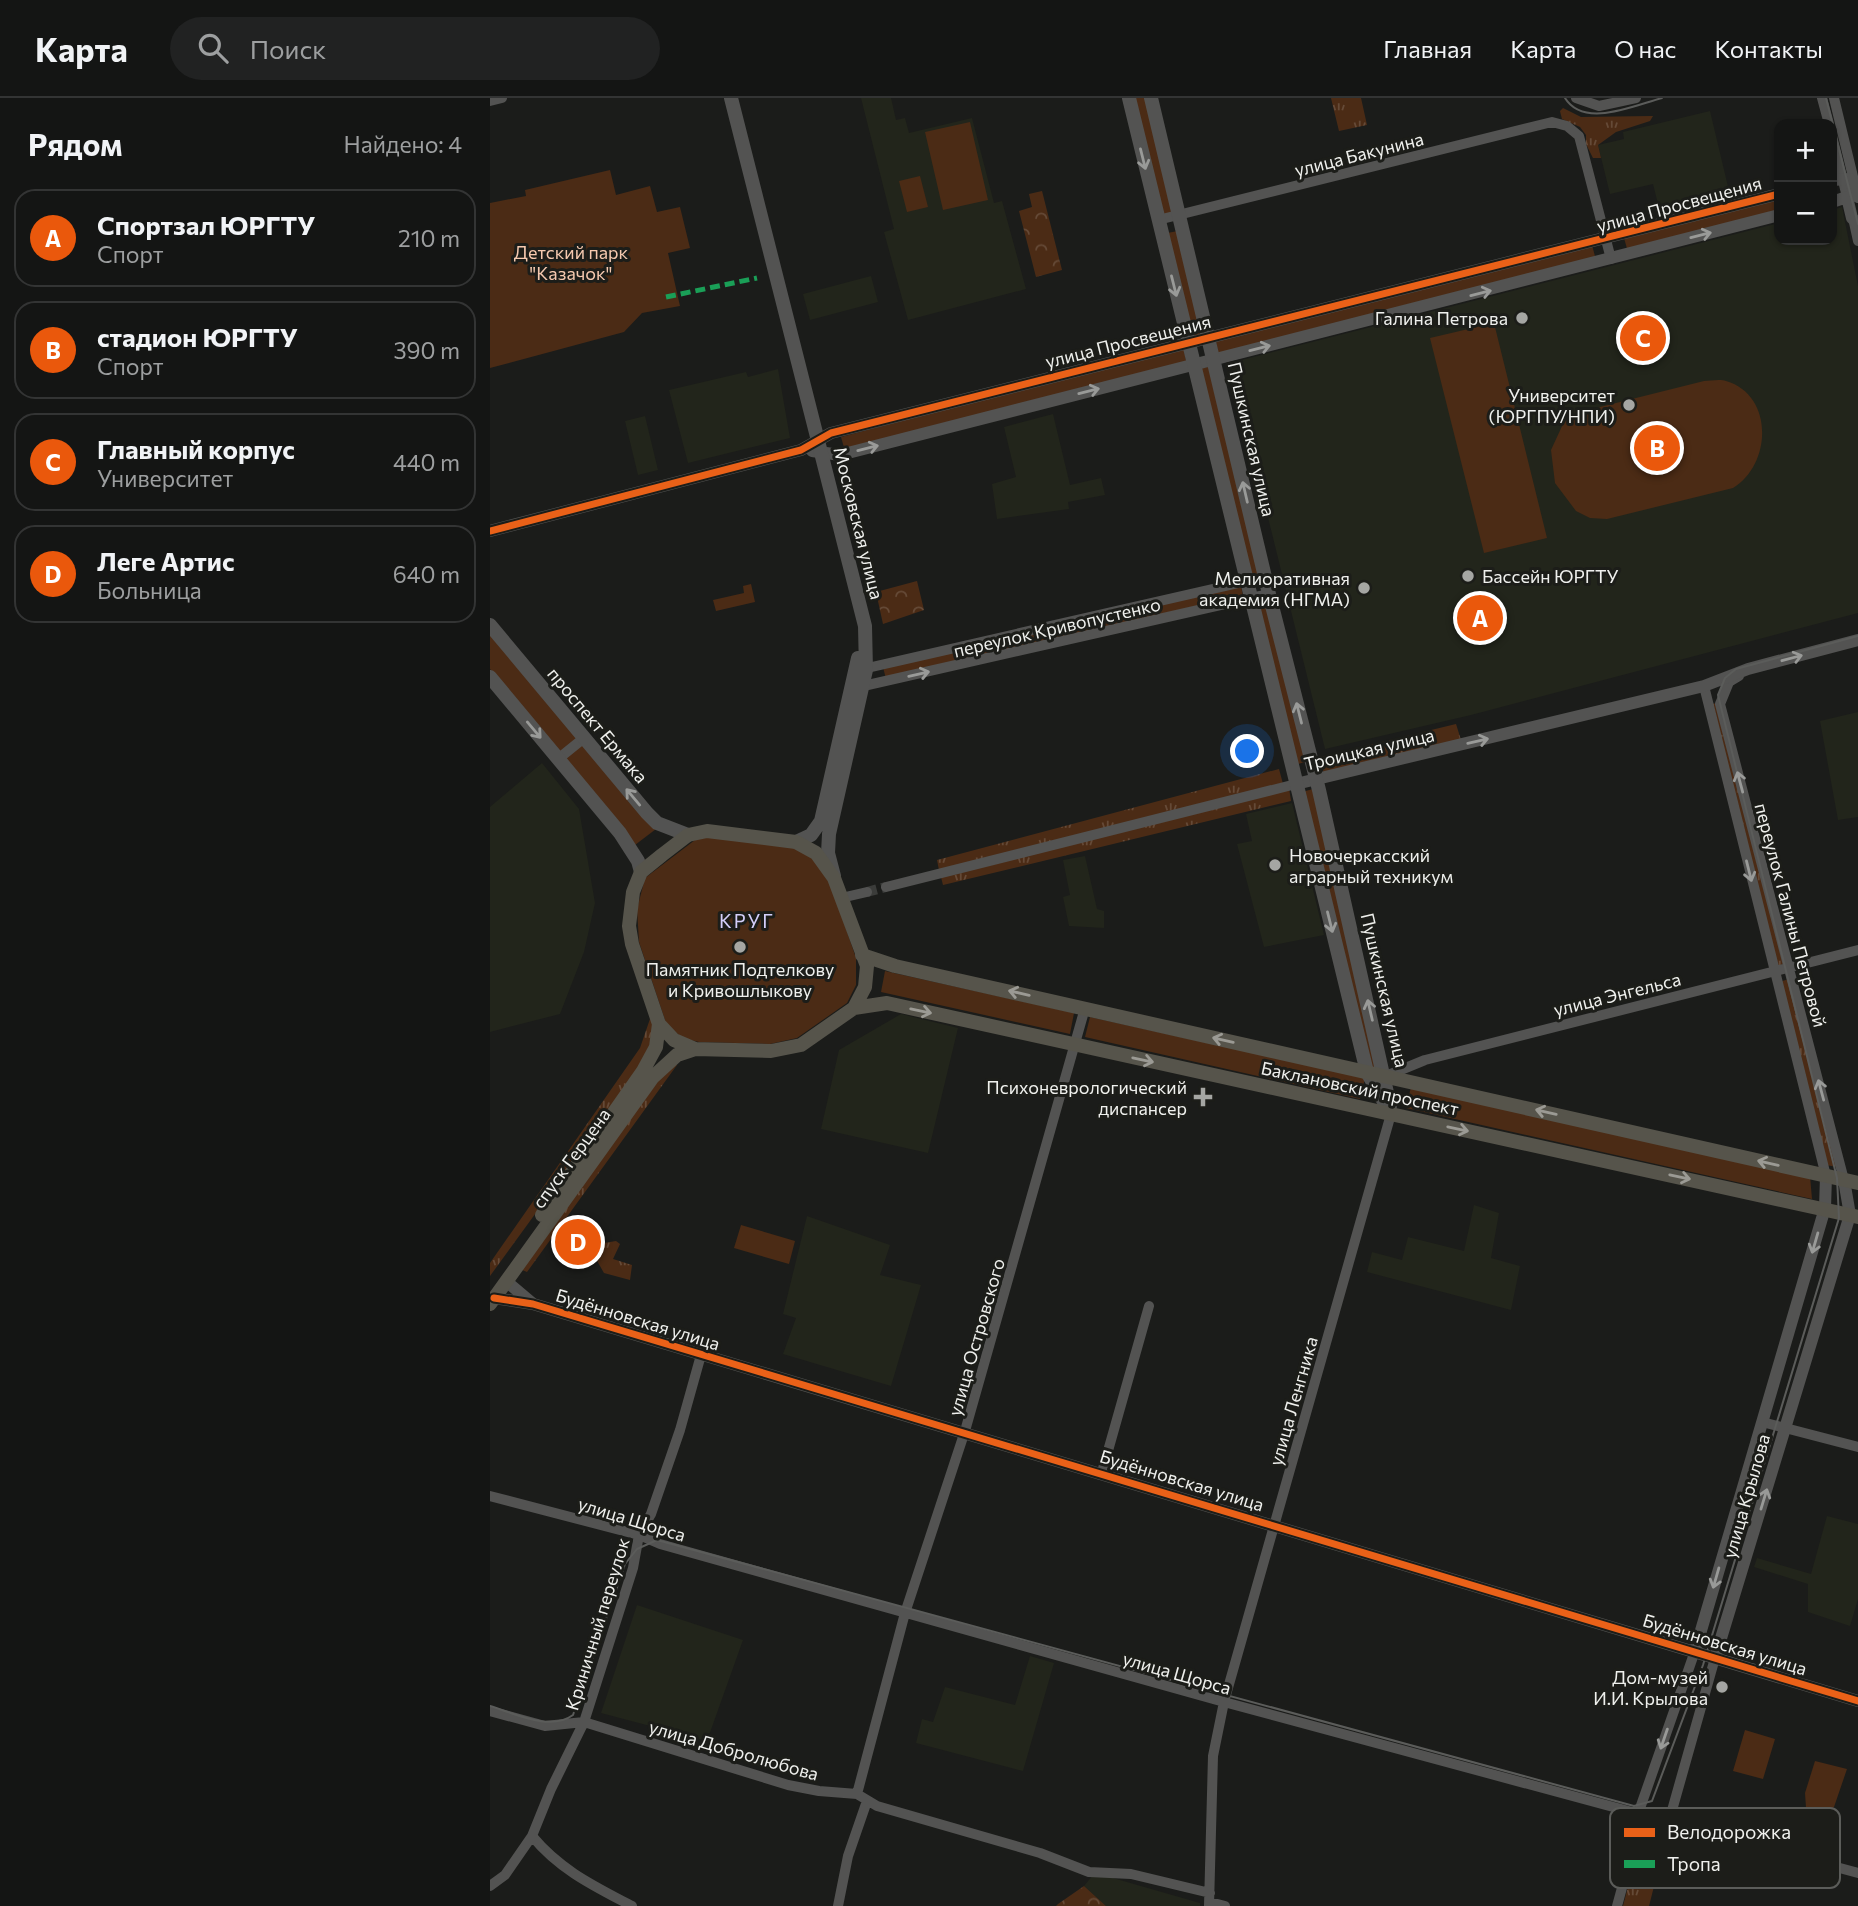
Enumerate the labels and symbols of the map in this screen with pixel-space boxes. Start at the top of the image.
street label: улица Бакунина [1292,127,1426,181]
one-way arrow [1137,147,1151,170]
street label: улица Просвещения [1594,171,1764,237]
one-way arrow [1689,228,1712,241]
park label: Детский парк "Казачок" [514,241,629,284]
one-way arrow [1168,275,1181,297]
one-way arrow [1469,286,1492,299]
place label: Галина Петрова [1375,307,1508,329]
street label: улица Просвещения [1043,310,1213,372]
marker: Галина Петрова [1514,310,1530,326]
pin: C [1620,312,1666,364]
one-way arrow [1248,341,1271,354]
street label: Пушкинская улица [1224,360,1280,518]
one-way arrow [1077,384,1100,397]
place label: Университет (ЮРГПУ/НПИ) [1489,384,1616,427]
marker: Университет (ЮРГПУ/НПИ) [1621,397,1637,413]
pin: B [1634,422,1680,474]
one-way arrow [857,441,879,454]
street label: Московская улица [829,444,889,602]
one-way arrow [1238,481,1251,504]
place label: Бассейн ЮРГТУ [1482,565,1619,587]
place label: Мелиоративная академия (НГМА) [1199,567,1350,610]
marker: Бассейн ЮРГТУ [1460,568,1476,584]
marker: Мелиоративная академия (НГМА) [1356,580,1372,596]
street label: переулок Кривопустенко [951,592,1163,662]
pin: A [1457,592,1503,644]
one-way arrow [1781,650,1803,663]
street label: проспект Ермака [543,663,653,787]
one-way arrow [907,667,930,680]
one-way arrow [1292,702,1305,725]
one-way arrow [526,720,541,738]
street label: Троицкая улица [1302,723,1436,775]
your location [1230,734,1264,768]
one-way arrow [1466,734,1489,747]
one-way arrow [1733,771,1746,794]
one-way arrow [625,788,641,806]
street label: переулок Галины Петровой [1750,800,1832,1030]
place label: Новочеркасский аграрный техникум [1289,844,1453,887]
marker: Новочеркасский аграрный техникум [1267,857,1283,873]
one-way arrow [1743,860,1756,882]
district label: КРУГ [719,909,775,932]
one-way arrow [1324,910,1338,933]
street label: Пушкинская улица [1357,911,1413,1069]
marker: Памятник Подтелкову и Кривошлыкову [732,939,748,955]
place label: Памятник Подтелкову и Кривошлыкову [646,958,834,1001]
street label: улица Энгельса [1551,968,1683,1020]
one-way arrow [1008,986,1031,1000]
one-way arrow [1363,999,1376,1022]
one-way arrow [909,1005,932,1018]
one-way arrow [1212,1033,1235,1046]
one-way arrow [1131,1053,1154,1067]
street label: Баклановский проспект [1259,1056,1461,1120]
place label: Психоневрологический диспансер [986,1076,1187,1119]
one-way arrow [1814,1080,1827,1102]
marker: Психоневрологический диспансер [1193,1087,1213,1107]
street label: спуск Герцена [527,1104,615,1212]
one-way arrow [1535,1105,1558,1119]
one-way arrow [1446,1122,1469,1136]
one-way arrow [1757,1155,1780,1169]
one-way arrow [1668,1171,1691,1184]
pin: D [555,1216,601,1268]
one-way arrow [1808,1231,1821,1253]
street label: улица Островского [943,1256,1009,1418]
street label: Будённовская улица [553,1284,723,1354]
street label: улица Ленгника [1264,1334,1322,1468]
street label: улица Крылова [1718,1431,1774,1561]
street label: Будённовская улица [1097,1445,1267,1515]
one-way arrow [1759,1489,1771,1511]
street label: улица Щорса [575,1492,689,1546]
street label: Криничный переулок [560,1535,634,1713]
one-way arrow [1709,1567,1722,1589]
street label: Будённовская улица [1640,1609,1810,1679]
street label: улица Щорса [1120,1647,1234,1699]
place label: Дом-музей И.И. Крылова [1593,1666,1708,1709]
marker: Дом-музей И.И. Крылова [1714,1679,1730,1695]
street label: улица Добролюбова [647,1715,821,1785]
one-way arrow [1657,1727,1669,1749]
legend [1610,1808,1840,1888]
text: Велодорожка [1667,1820,1791,1843]
text: Тропа [1667,1852,1721,1875]

